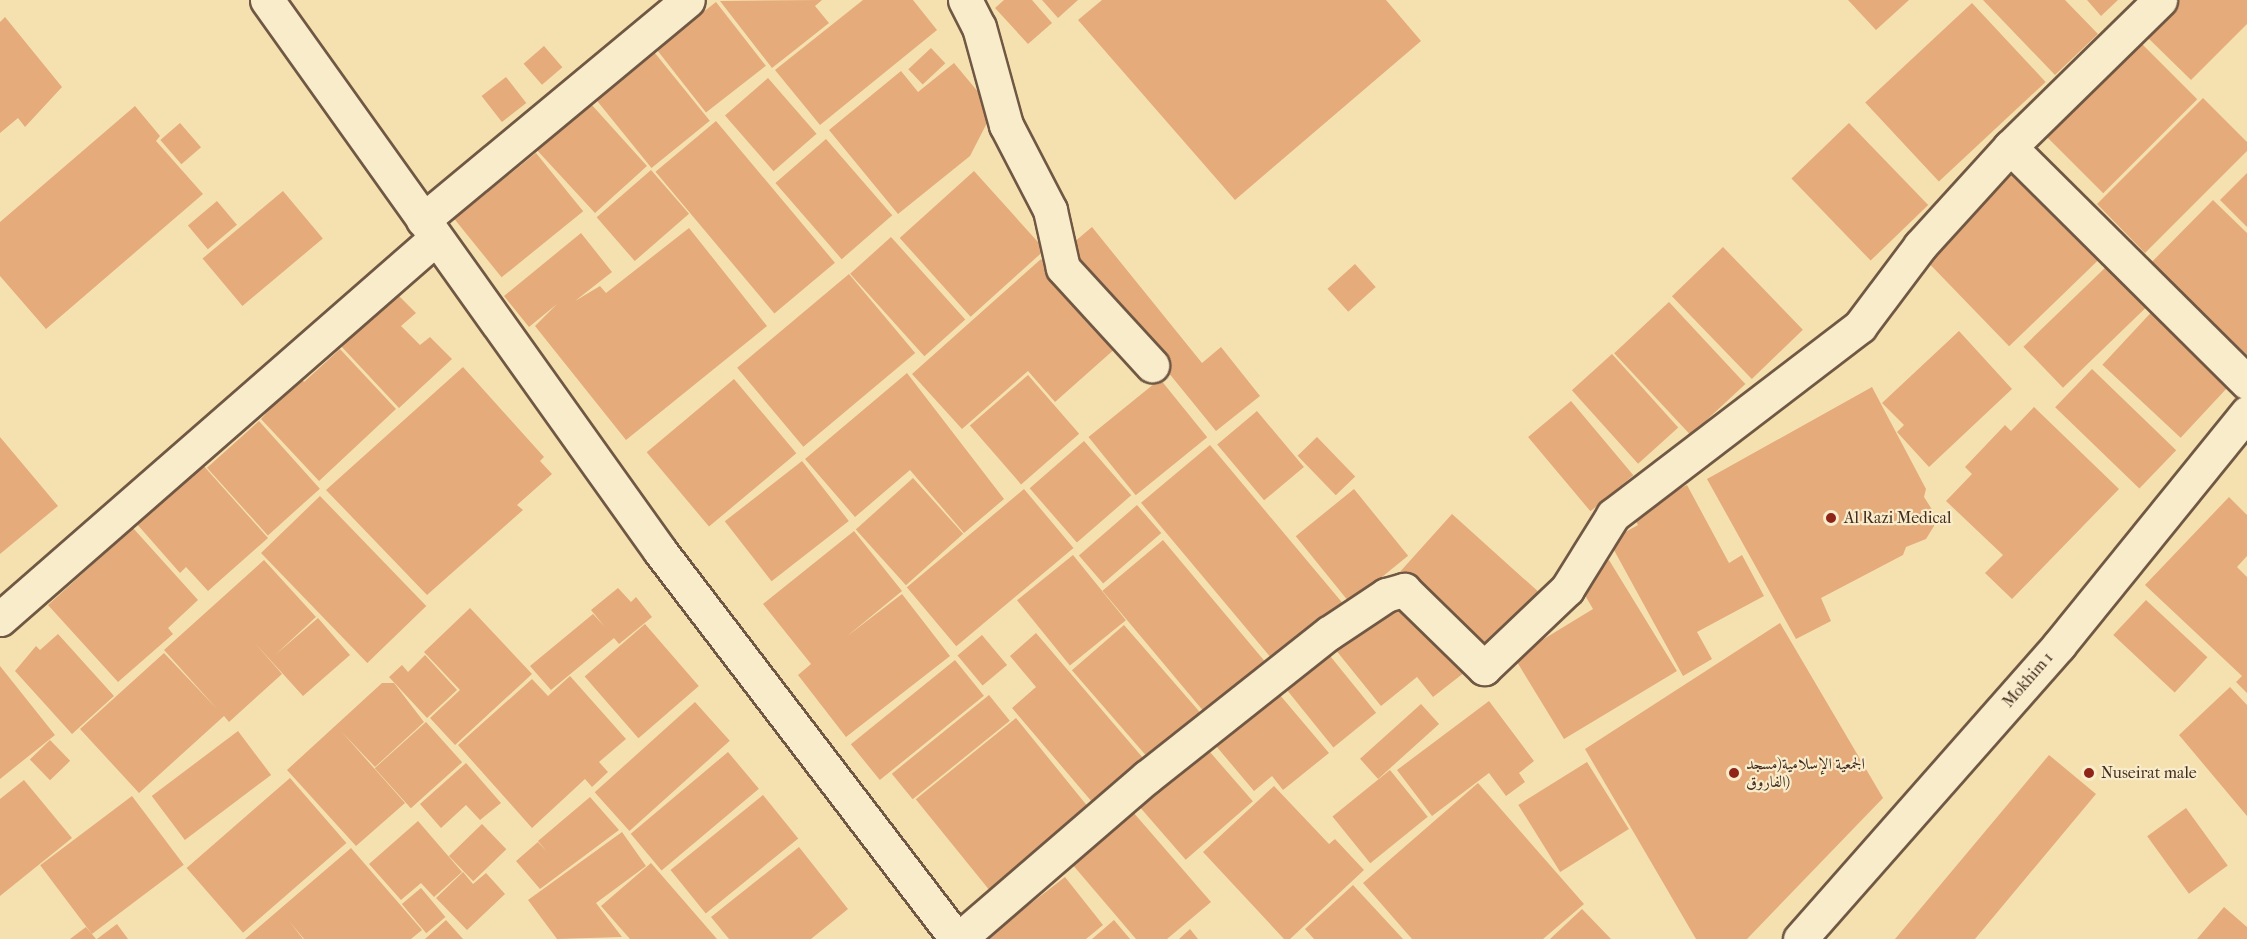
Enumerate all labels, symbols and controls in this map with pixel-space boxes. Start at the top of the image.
place label: Al Razi Medical [1844,508,1951,528]
marker: Al Razi Medical [1822,509,1840,527]
street label: Mokhim 1 [1999,648,2057,712]
place label: الجمعية الإسلامية(مسجد الفاروق) [1746,754,1865,792]
place label: Nuseirat male [2101,763,2197,783]
marker: الجمعية الإسلامية(مسجد الفاروق) [1727,766,1741,780]
marker: Nuseirat male [2082,766,2096,780]

